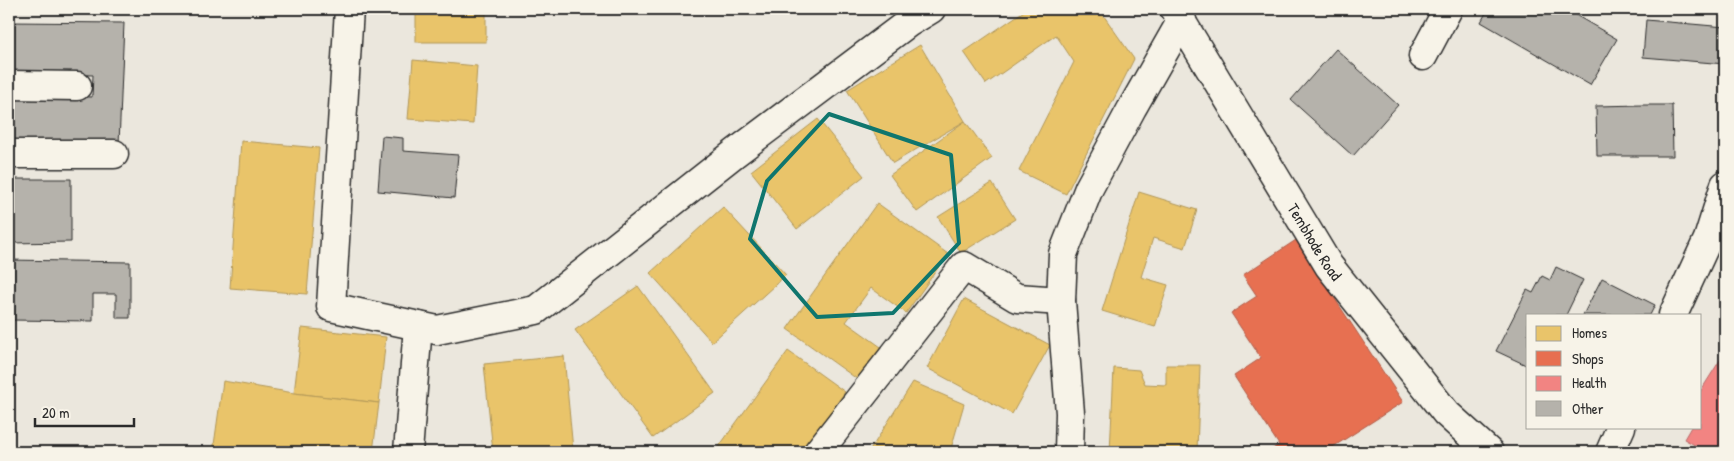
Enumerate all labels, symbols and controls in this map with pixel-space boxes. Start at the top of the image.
street label: Tembhode Road [1283,199,1347,285]
legend [1526,314,1702,428]
text: Homes [1572,322,1607,343]
text: Shops [1572,348,1604,369]
text: Health [1572,372,1606,393]
scale bar [35,396,134,428]
text: Other [1572,398,1604,419]
text: 20 m [42,402,69,423]

